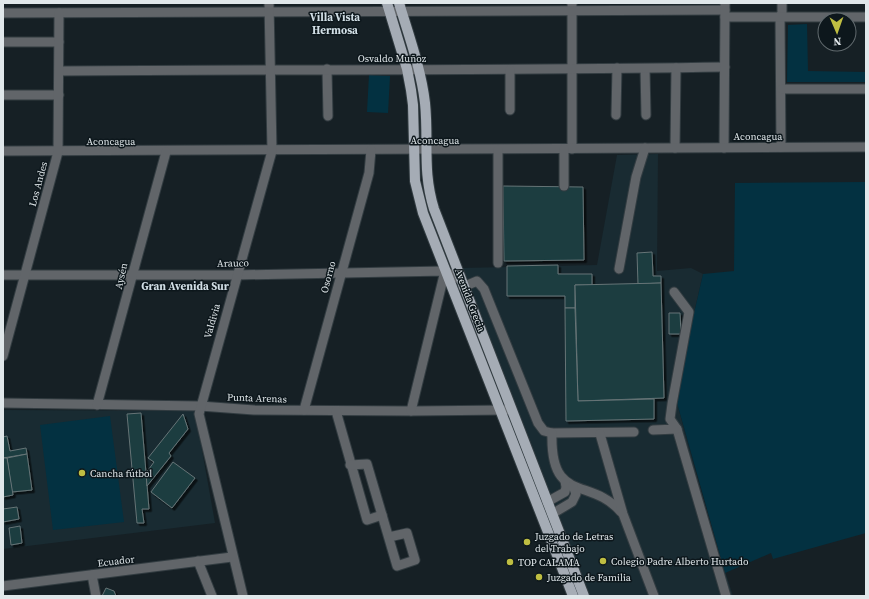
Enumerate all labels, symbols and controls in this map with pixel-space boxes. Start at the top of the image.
district label: Villa Vista Hermosa [310,10,360,38]
north arrow [817,12,857,52]
text: N [833,34,842,49]
street label: Osvaldo Muñoz [358,52,427,65]
street label: Aconcagua [734,130,783,143]
street label: Aconcagua [411,134,460,147]
street label: Aconcagua [87,135,136,148]
street label: Los Andes [26,160,50,208]
street label: Arauco [217,256,250,270]
street label: Osorno [317,259,339,294]
street label: Aysén [112,262,130,290]
street label: Avenida Grecia [452,266,488,334]
district label: Gran Avenida Sur [141,279,230,294]
street label: Valdivia [201,301,223,340]
street label: Punta Arenas [227,390,287,406]
place label: Cancha fútbol [90,467,152,480]
marker: Cancha fútbol [77,468,87,478]
place label: Juzgado de Letras del Trabajo [534,530,613,555]
marker: Juzgado de Letras del Trabajo [522,537,532,547]
street label: Ecuador [97,552,136,570]
place label: Colegio Padre Alberto Hurtado [611,555,749,568]
place label: TOP CALAMA [518,556,580,569]
marker: Colegio Padre Alberto Hurtado [598,556,608,566]
marker: TOP CALAMA [505,557,515,567]
place label: Juzgado de Familia [546,571,632,584]
marker: Juzgado de Familia [534,572,544,582]

